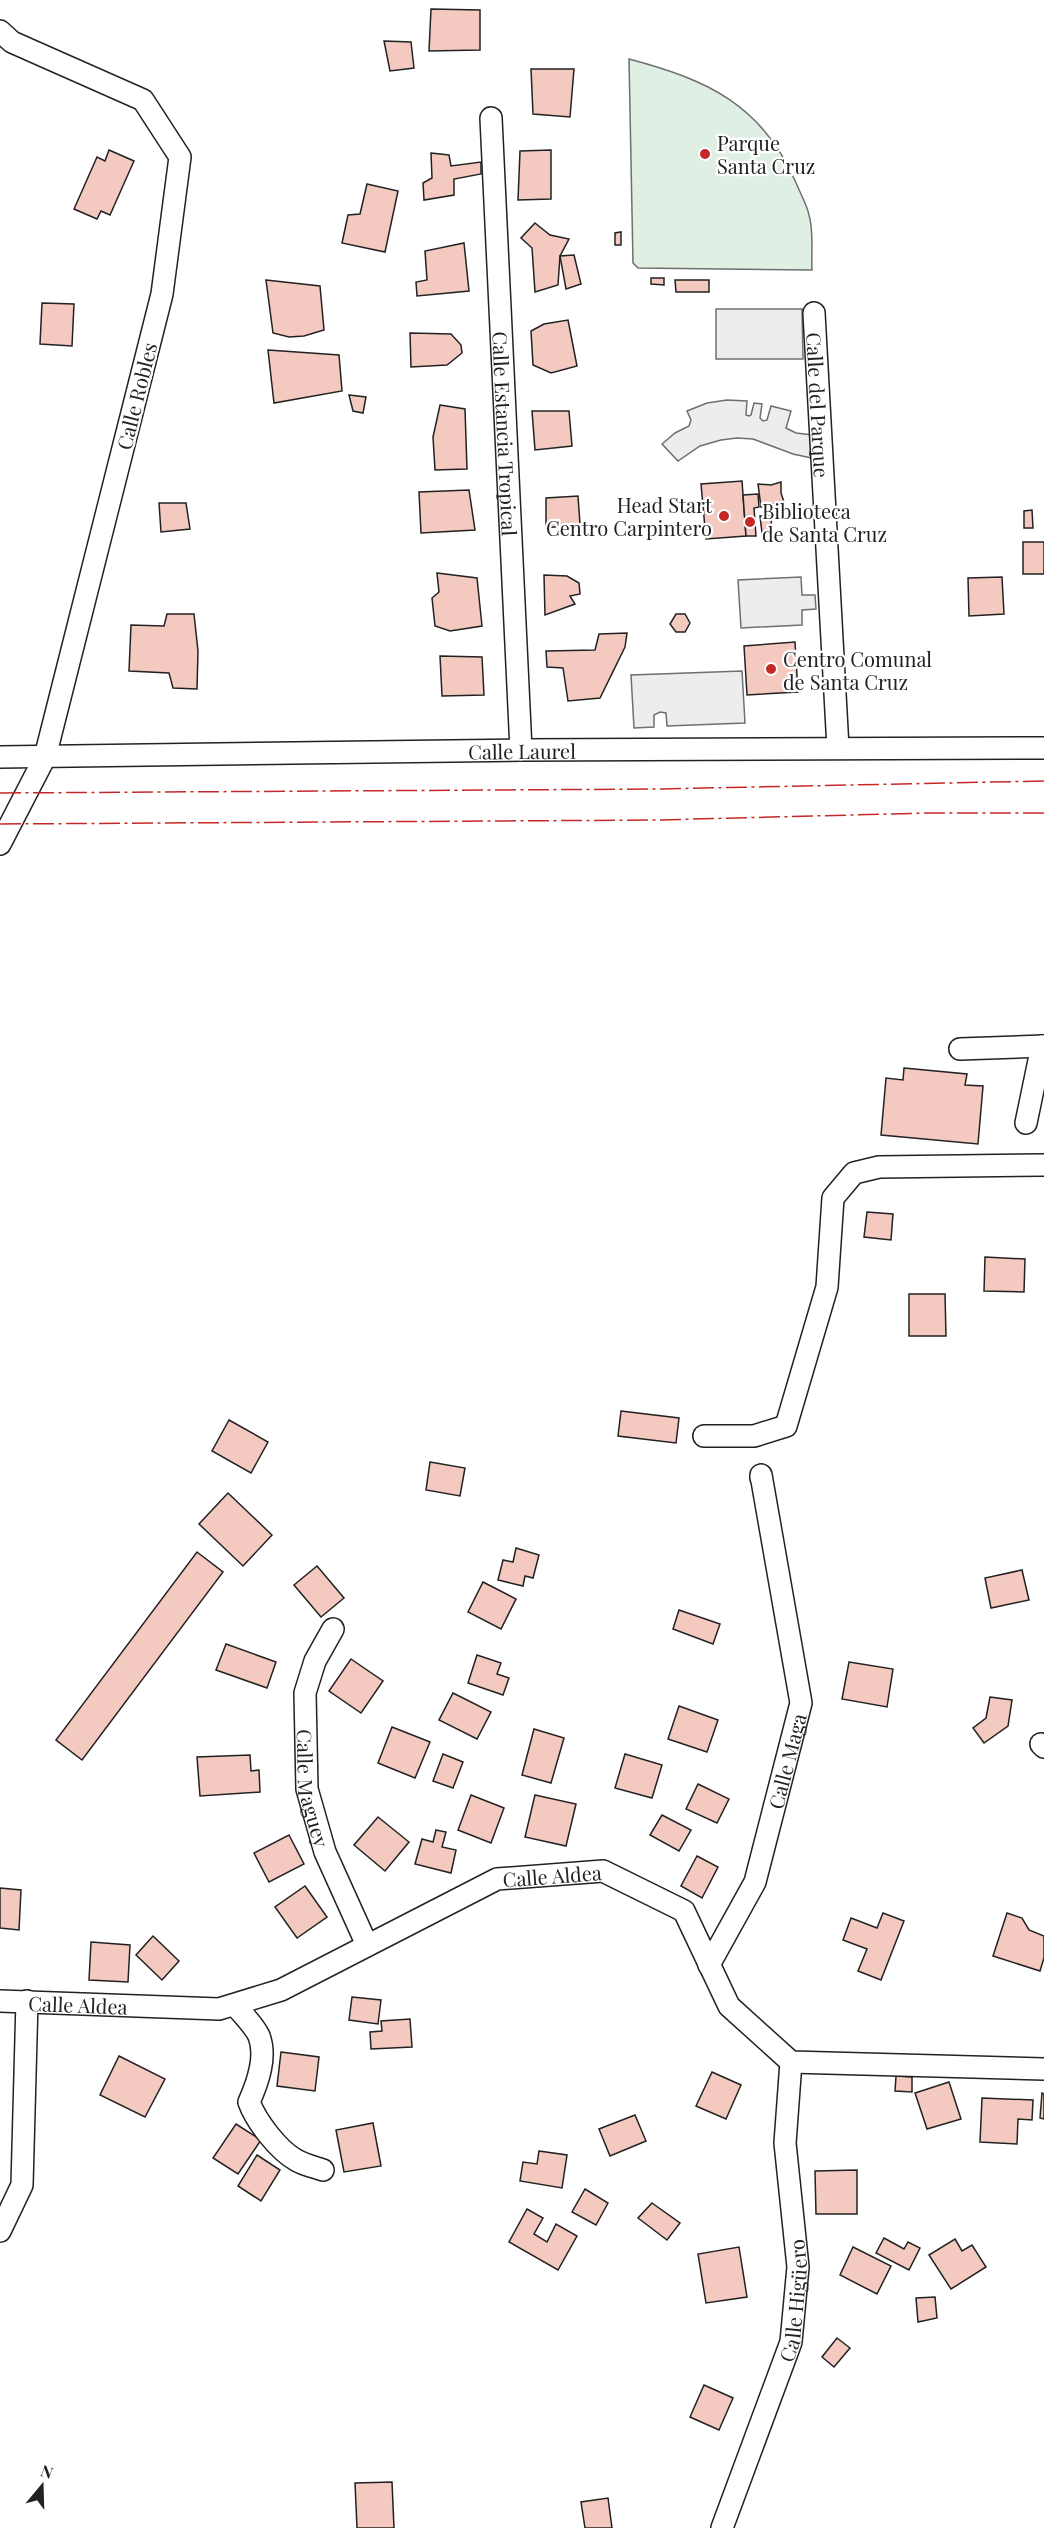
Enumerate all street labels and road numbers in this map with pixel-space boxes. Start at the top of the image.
street label: Calle Estancia Tropical [488,331,524,537]
street label: Calle del Parque [802,331,837,478]
street label: Calle Robles [110,340,162,452]
street label: Calle Laurel [468,736,576,764]
street label: Calle Maga [761,1710,811,1812]
street label: Calle Maguey [292,1729,336,1850]
street label: Calle Aldea [501,1858,603,1892]
street label: Calle Aldea [28,1989,128,2019]
street label: Calle Higüero [771,2238,812,2365]

